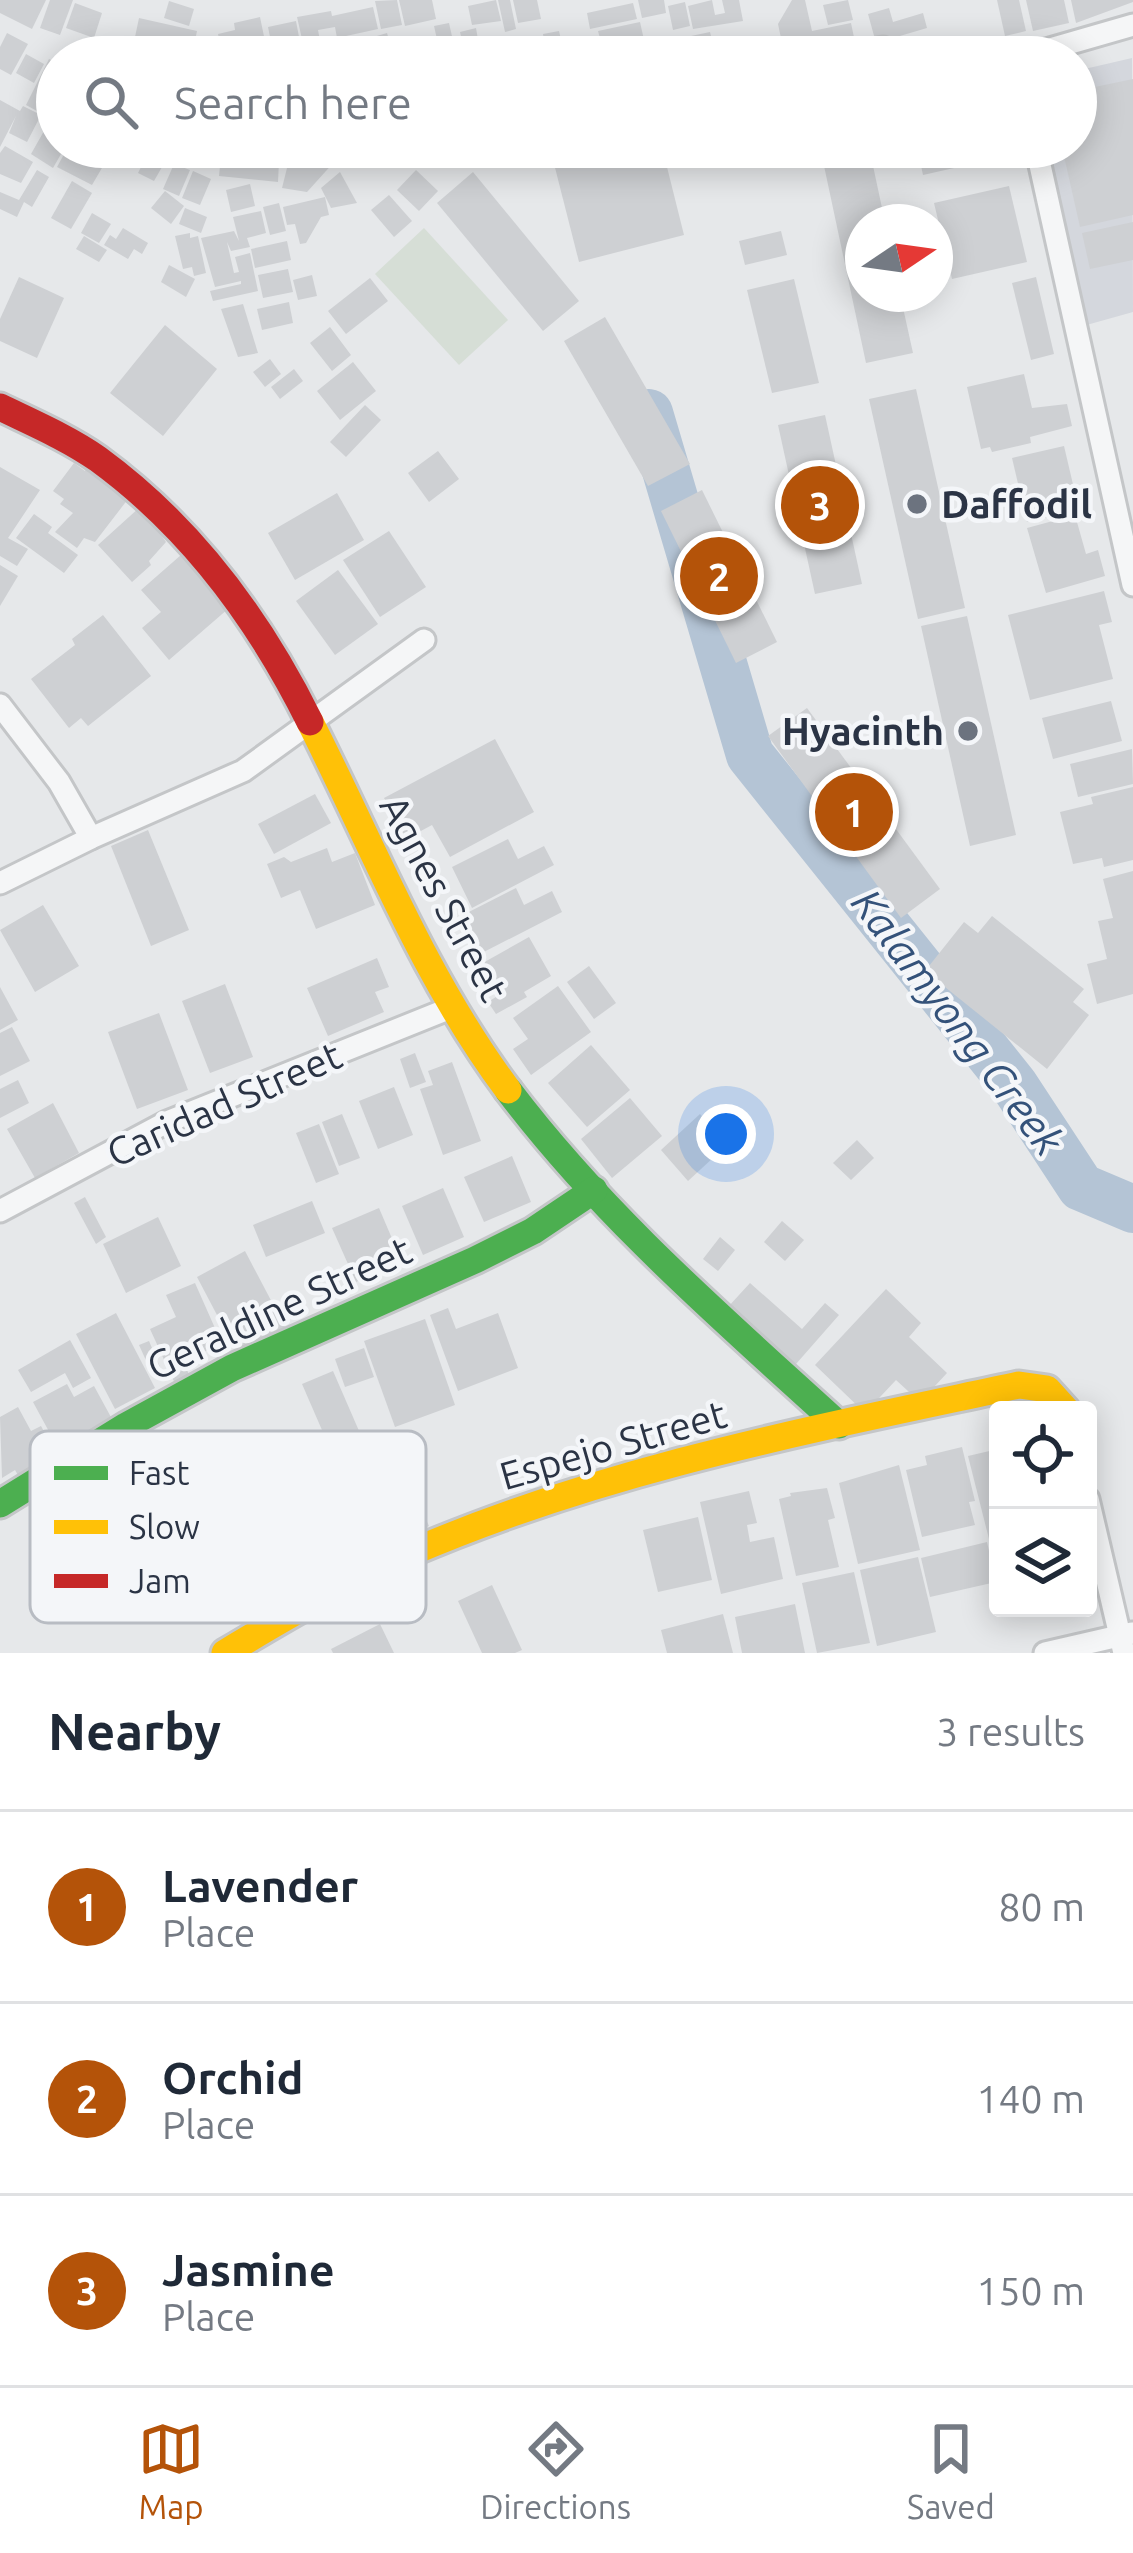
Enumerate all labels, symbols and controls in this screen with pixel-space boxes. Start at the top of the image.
search box [36,36,1097,168]
icon: search [78,69,144,135]
text: Search here [174,77,412,128]
north arrow [845,204,953,312]
pin: 3 [781,460,859,550]
place label: Daffodil [941,482,1092,525]
marker: Daffodil [904,491,930,517]
pin: 2 [680,531,758,621]
place label: Hyacinth [782,709,944,752]
marker: Hyacinth [955,718,981,744]
pin: 1 [815,767,893,857]
street label: Agnes Street [372,788,517,1008]
water label: Kalamyong Creek [843,880,1074,1164]
street label: Caridad Street [100,1033,348,1174]
your location [696,1104,756,1164]
street label: Geraldine Street [140,1228,418,1388]
street label: Espejo Street [495,1392,731,1497]
map controls [989,1401,1097,1617]
button: locate [989,1401,1097,1509]
legend [30,1431,426,1623]
text: Fast [129,1454,189,1491]
text: Slow [129,1508,200,1545]
button: layers [989,1509,1097,1617]
text: Jam [129,1562,191,1599]
text: Nearby [48,1702,221,1760]
text: 3 results [936,1710,1085,1753]
text: Lavender [162,1860,358,1911]
text: 1 [76,1885,98,1928]
text: 80 m [998,1885,1085,1928]
text: Place [162,1911,255,1954]
text: Orchid [162,2052,303,2103]
text: 2 [76,2077,98,2120]
text: 140 m [976,2077,1085,2120]
text: Place [162,2103,255,2146]
text: Jasmine [162,2244,335,2295]
text: 3 [76,2269,98,2312]
text: 150 m [976,2269,1085,2312]
text: Place [162,2295,255,2338]
tab: Map [138,2416,204,2525]
tab: Directions [480,2416,631,2525]
tab: Saved [907,2416,995,2525]

